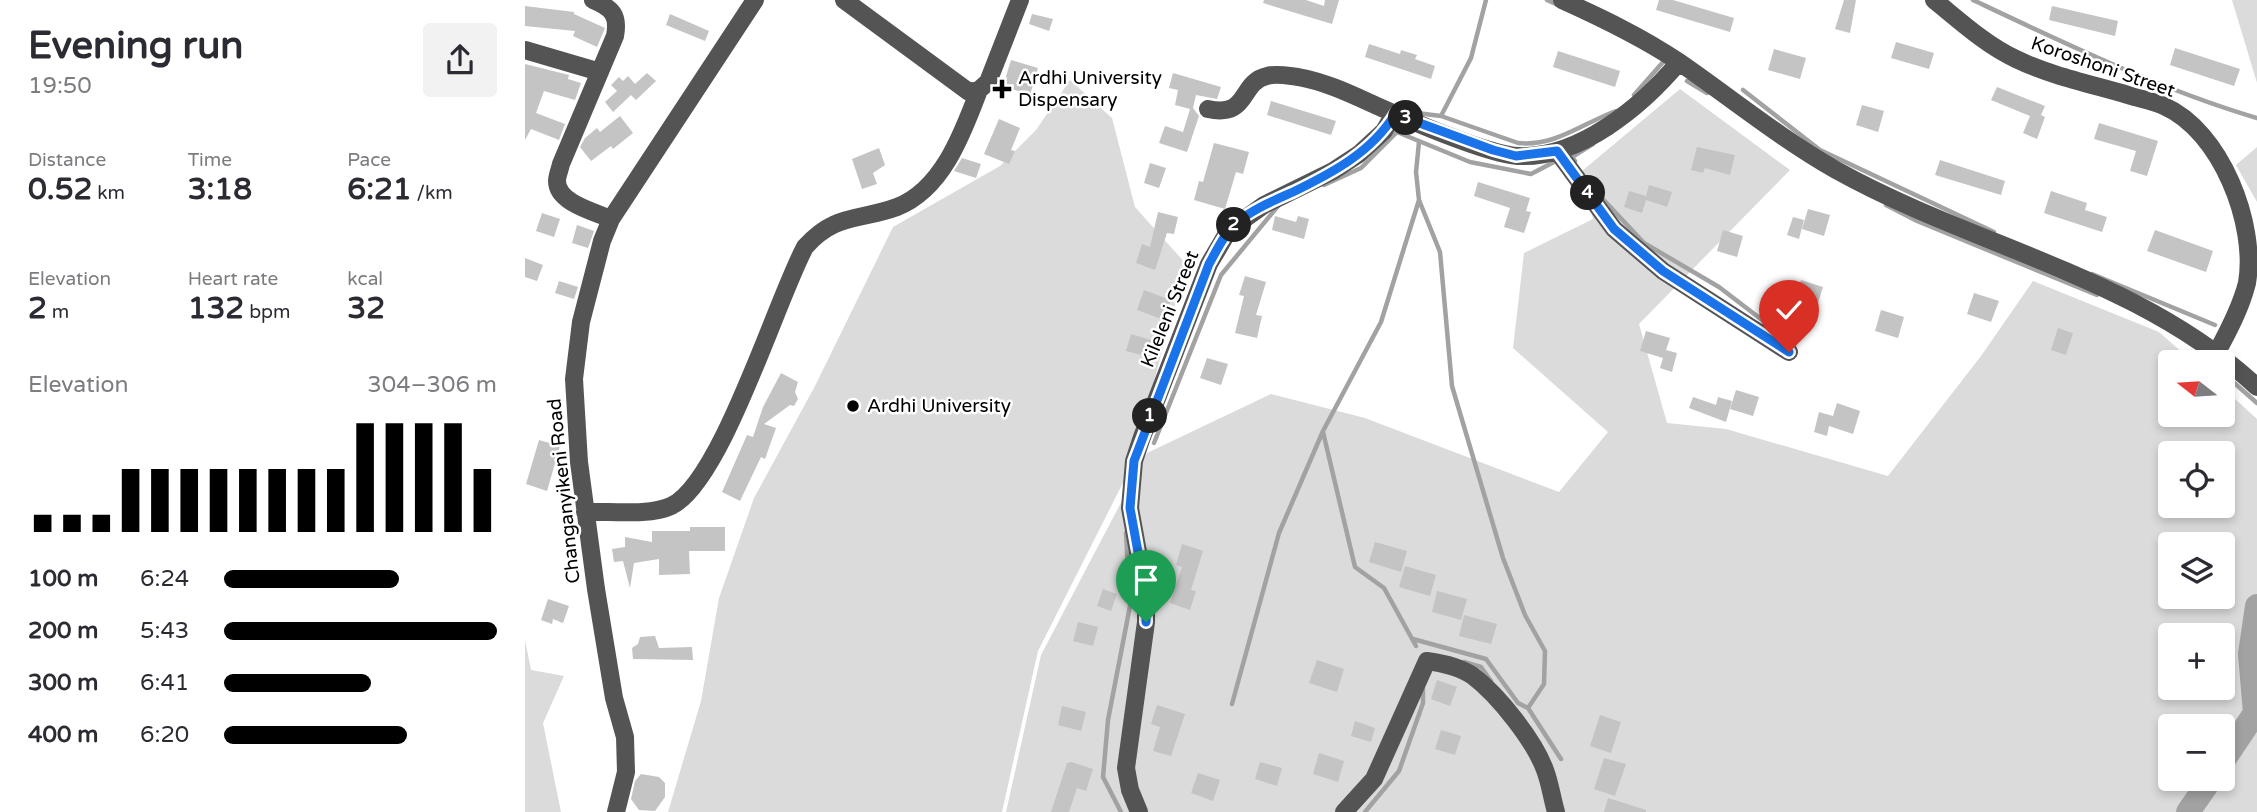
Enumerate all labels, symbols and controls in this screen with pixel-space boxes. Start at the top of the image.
text: Evening run [28,23,243,69]
button: share [423,23,497,97]
street label: Koroshoni Street [2028,32,2178,102]
place label: Ardhi University Dispensary [1018,67,1162,111]
text: 19:50 [28,72,92,100]
marker: Ardhi University Dispensary [992,79,1012,99]
pin: 3 [1389,100,1423,136]
text: 3 [1400,106,1411,128]
text: Distance [28,149,106,171]
text: Time [188,149,232,171]
text: Pace [347,149,391,171]
text: 0.52 [28,171,92,208]
text: 3:18 [188,171,252,208]
text: 6:21 [347,171,412,208]
pin: 4 [1571,176,1605,210]
text: 4 [1582,181,1593,203]
text: km [92,182,125,204]
text: /km [412,182,453,204]
pin: 2 [1217,208,1251,243]
text: 2 [1228,213,1239,235]
street label: Kileleni Street [1137,247,1203,371]
text: Elevation [28,268,111,290]
text: Heart rate [188,268,278,290]
text: kcal [347,268,383,290]
pin [1759,280,1819,352]
text: 2 [28,290,47,327]
text: 132 [188,290,244,327]
text: 32 [347,290,385,327]
icon: check [1770,291,1808,329]
text: m [47,301,69,323]
text: bpm [244,301,291,323]
north arrow [2158,350,2235,427]
map controls [2158,350,2235,791]
text: Elevation [28,371,129,399]
text: 304–306 m [367,371,497,399]
place label: Ardhi University [867,395,1011,417]
street label: Changanyikeni Road [543,397,585,585]
marker: Ardhi University [845,398,861,414]
pin: 1 [1133,398,1167,434]
text: 1 [1144,404,1155,426]
button: locate [2158,441,2235,518]
button: layers [2158,532,2235,609]
pin [1116,550,1176,622]
icon: arrive [1127,561,1165,599]
text: 100 m [28,565,98,593]
text: 6:24 [140,565,189,593]
text: 200 m [28,617,98,645]
text: 5:43 [140,617,189,645]
button: + [2158,623,2235,700]
text: 300 m [28,669,98,697]
text: 6:41 [140,669,189,697]
button: − [2158,714,2235,791]
text: 400 m [28,721,98,749]
text: 6:20 [140,721,189,749]

